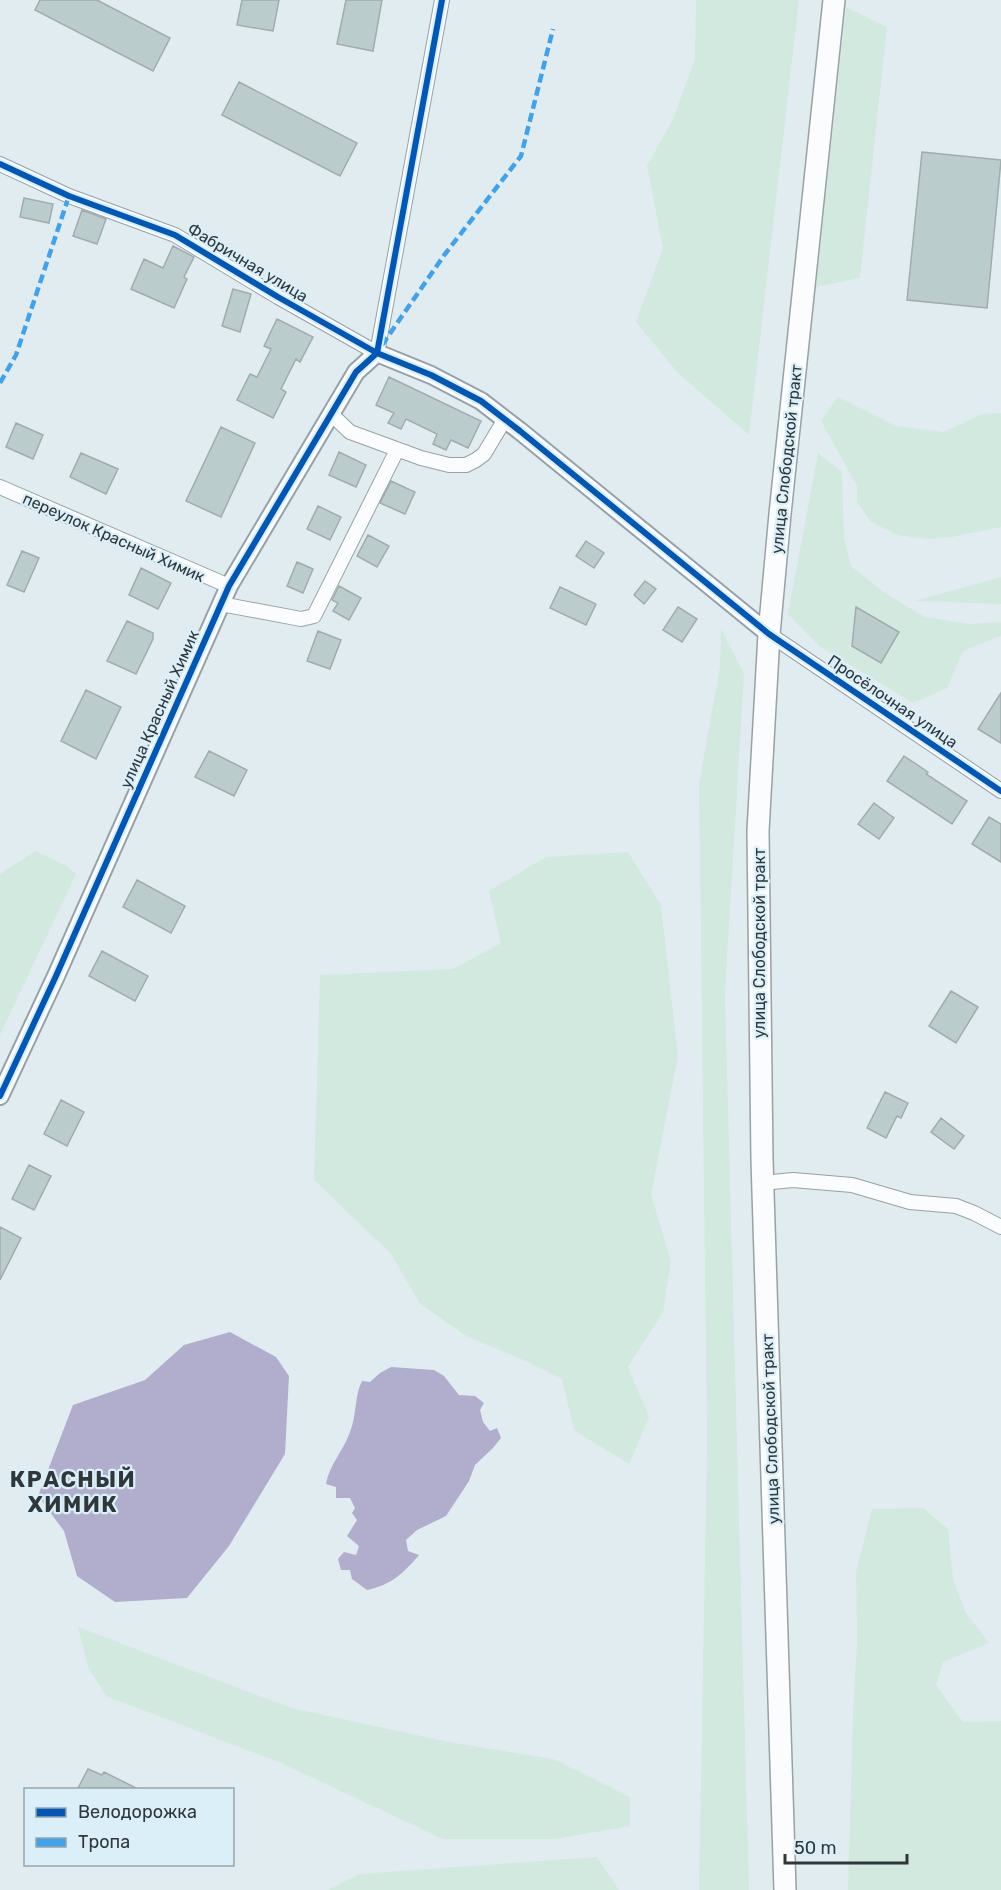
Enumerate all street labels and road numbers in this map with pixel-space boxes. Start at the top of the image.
street label: Фабричная улица [184,219,311,306]
street label: улица Слободской тракт [767,363,806,555]
street label: переулок Красный Химик [20,489,208,586]
street label: улица Красный Химик [116,627,203,791]
street label: Просёлочная улица [824,651,961,752]
street label: улица Слободской тракт [750,848,769,1038]
street label: улица Слободской тракт [758,1334,783,1524]

